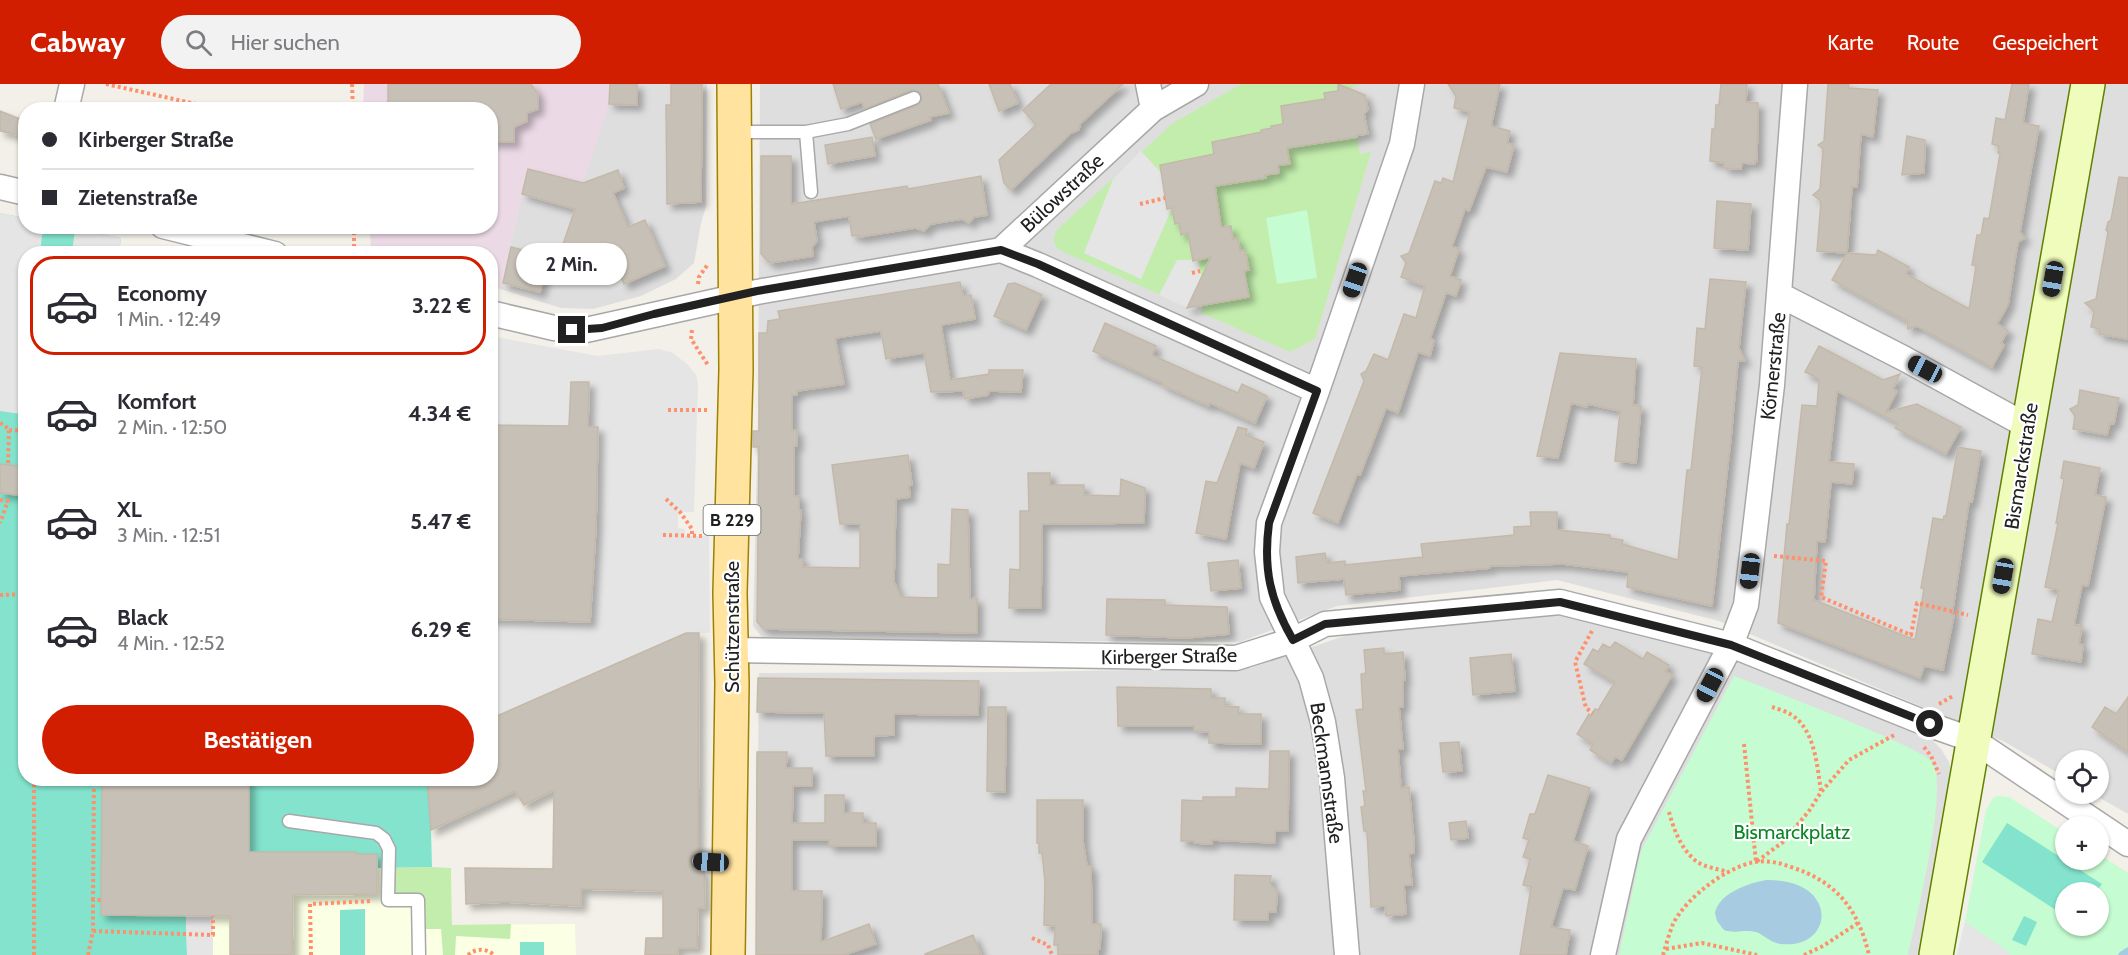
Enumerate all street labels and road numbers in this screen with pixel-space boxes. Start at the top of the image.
street label: Bülowstraße [1015,148,1109,238]
street label: Körnerstraße [1755,311,1791,421]
street label: Bismarckstraße [1999,401,2043,531]
road number: B 229 [704,505,760,535]
street label: Schützenstraße [720,561,744,693]
street label: Kirberger Straße [1101,643,1237,669]
street label: Beckmannstraße [1305,701,1349,845]

